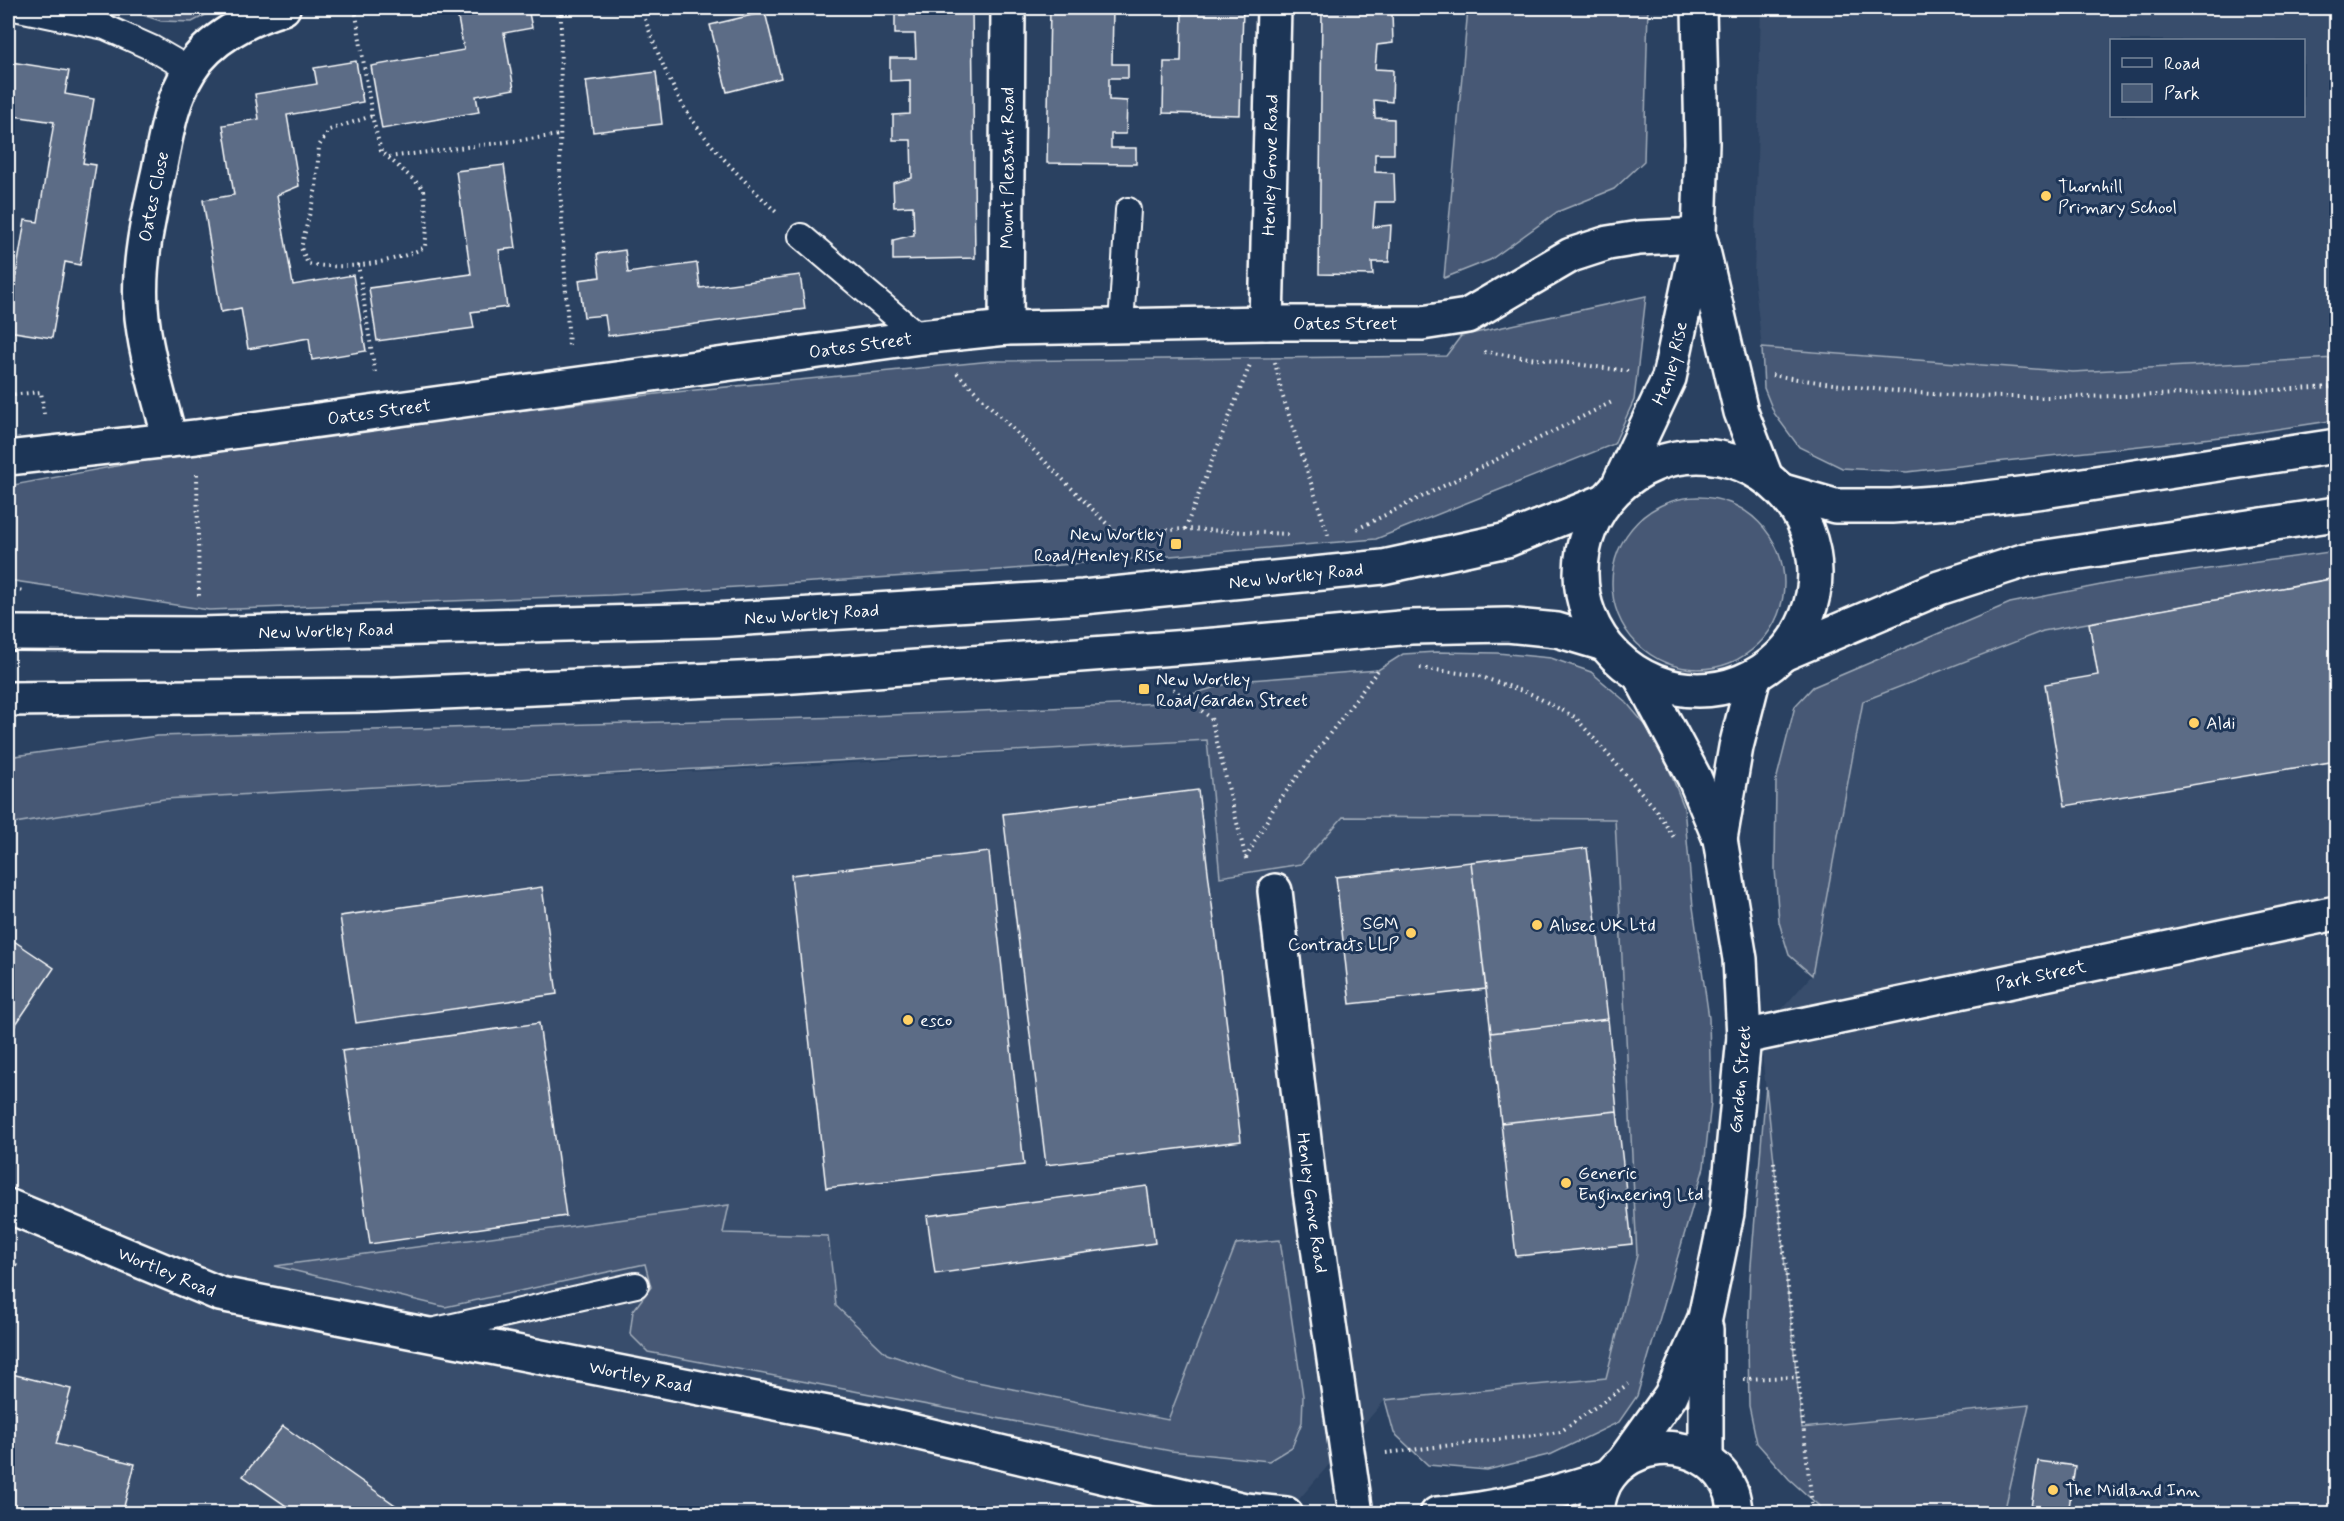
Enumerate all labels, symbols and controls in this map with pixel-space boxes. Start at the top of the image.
legend [2110,39,2305,117]
text: Road [2164,52,2200,76]
text: Park [2164,82,2200,106]
street label: Mount Pleasant Road [995,87,1021,249]
street label: Henley Grove Road [1257,94,1285,236]
street label: Oates Close [134,149,175,244]
place label: Thornhill Primary School [2058,175,2177,220]
marker: Thornhill Primary School [2039,189,2053,203]
street label: Oates Street [1293,312,1398,336]
street label: Henley Rise [1647,319,1694,409]
street label: Oates Street [807,327,914,365]
street label: Oates Street [326,394,433,432]
place label: New Wortley Road/Henley Rise [1034,523,1164,568]
marker: New Wortley Road/Henley Rise [1169,537,1183,551]
street label: New Wortley Road [1228,558,1365,595]
street label: New Wortley Road [743,599,880,631]
street label: New Wortley Road [258,618,394,645]
place label: New Wortley Road/Garden Street [1156,668,1308,713]
marker: New Wortley Road/Garden Street [1137,682,1151,696]
place label: Aldi [2206,712,2235,736]
marker: Aldi [2187,716,2201,730]
place label: SGM Contracts LLP [1288,912,1399,957]
place label: Alusec UK Ltd [1549,914,1656,938]
marker: Alusec UK Ltd [1530,918,1544,932]
marker: SGM Contracts LLP [1404,926,1418,940]
street label: Park Street [1993,955,2089,997]
place label: esco [920,1009,952,1033]
marker: esco [901,1013,915,1027]
street label: Garden Street [1724,1025,1757,1134]
street label: Henley Grove Road [1290,1131,1333,1275]
place label: Generic Engineering Ltd [1578,1162,1704,1209]
marker: Generic Engineering Ltd [1559,1176,1573,1190]
street label: Wortley Road [114,1242,219,1304]
street label: Wortley Road [587,1356,694,1399]
place label: The Midland Inn [2065,1479,2200,1503]
marker: The Midland Inn [2046,1483,2060,1497]

